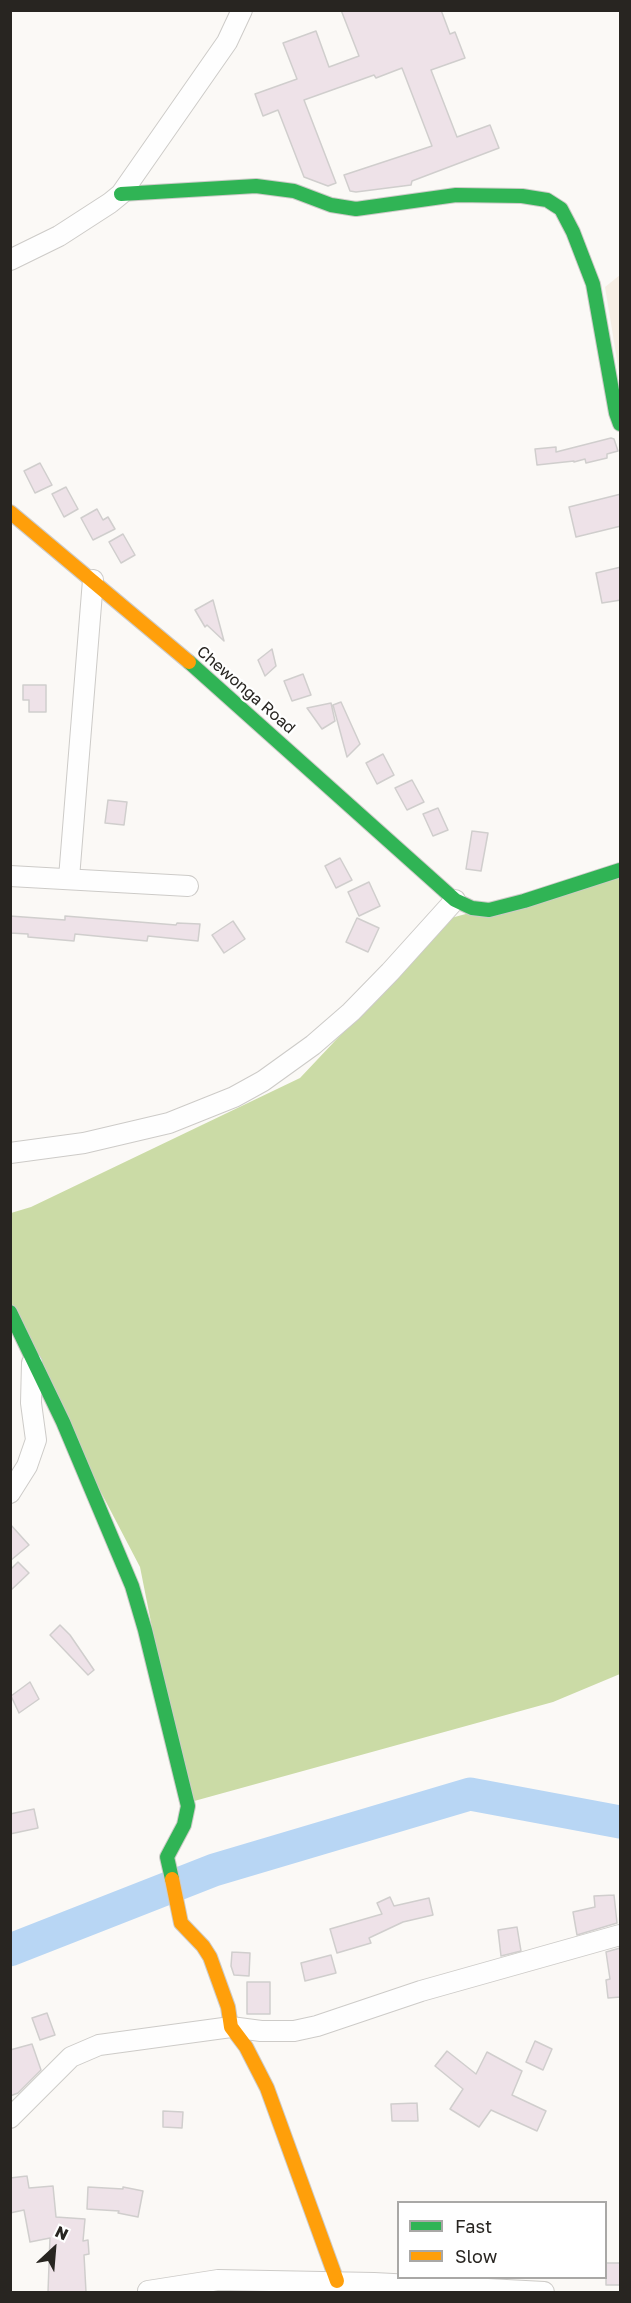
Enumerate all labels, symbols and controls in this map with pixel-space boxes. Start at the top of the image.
street label: Chewonga Road [193,642,299,738]
legend [397,2201,607,2279]
text: Fast [455,2215,492,2237]
north arrow [24,2219,84,2279]
text: N [52,2221,72,2244]
text: Slow [455,2245,497,2267]

